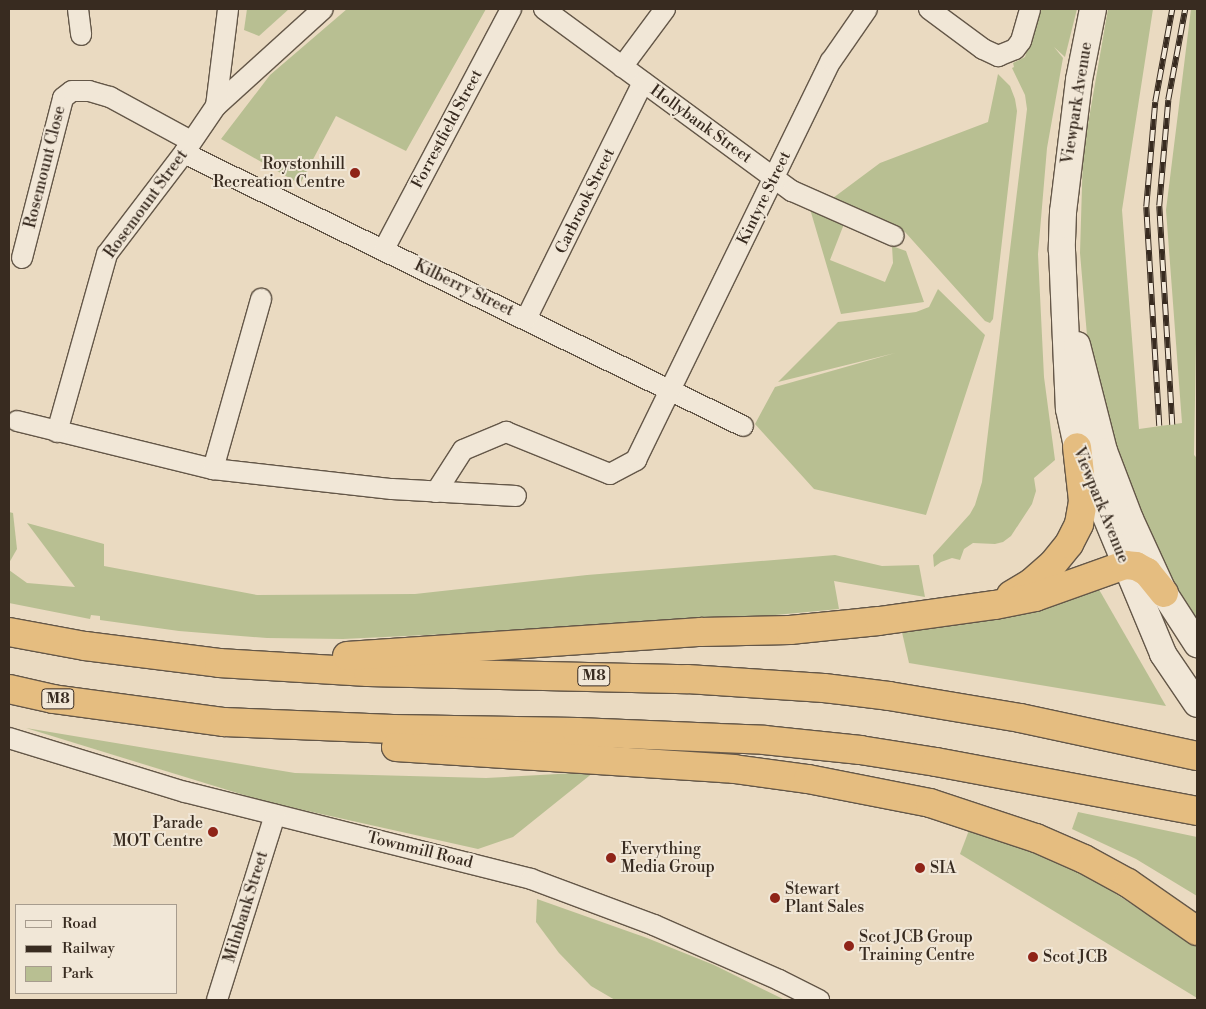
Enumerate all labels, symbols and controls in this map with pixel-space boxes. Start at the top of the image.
street label: Viewpark Avenue [1058,41,1096,165]
street label: Forrestfield Street [408,66,486,192]
street label: Hollybank Street [646,81,756,167]
street label: Rosemount Close [21,104,69,230]
street label: Carbrook Street [551,145,619,257]
street label: Rosemount Street [100,146,192,262]
street label: Kintyre Street [733,148,795,248]
place label: Roystonhill Recreation Centre [213,154,345,192]
marker: Roystonhill Recreation Centre [349,167,361,179]
street label: Kilberry Street [411,256,517,320]
street label: Viewpark Avenue [1069,444,1133,566]
road number: M8 [576,664,612,688]
road number: M8 [40,686,76,712]
place label: Parade MOT Centre [113,813,203,851]
marker: Parade MOT Centre [207,826,219,838]
street label: Townmill Road [365,828,475,872]
place label: Everything Media Group [621,839,715,877]
street label: Milnbank Street [220,849,272,965]
marker: Everything Media Group [605,852,617,864]
place label: SIA [930,858,956,878]
marker: SIA [914,862,926,874]
place label: Stewart Plant Sales [785,879,864,917]
marker: Stewart Plant Sales [769,892,781,904]
legend [15,904,178,994]
text: Road [62,914,97,933]
place label: Scot JCB Group Training Centre [859,927,975,965]
text: Railway [62,939,115,958]
marker: Scot JCB Group Training Centre [843,940,855,952]
place label: Scot JCB [1043,947,1108,967]
marker: Scot JCB [1027,951,1039,963]
text: Park [62,964,93,983]

